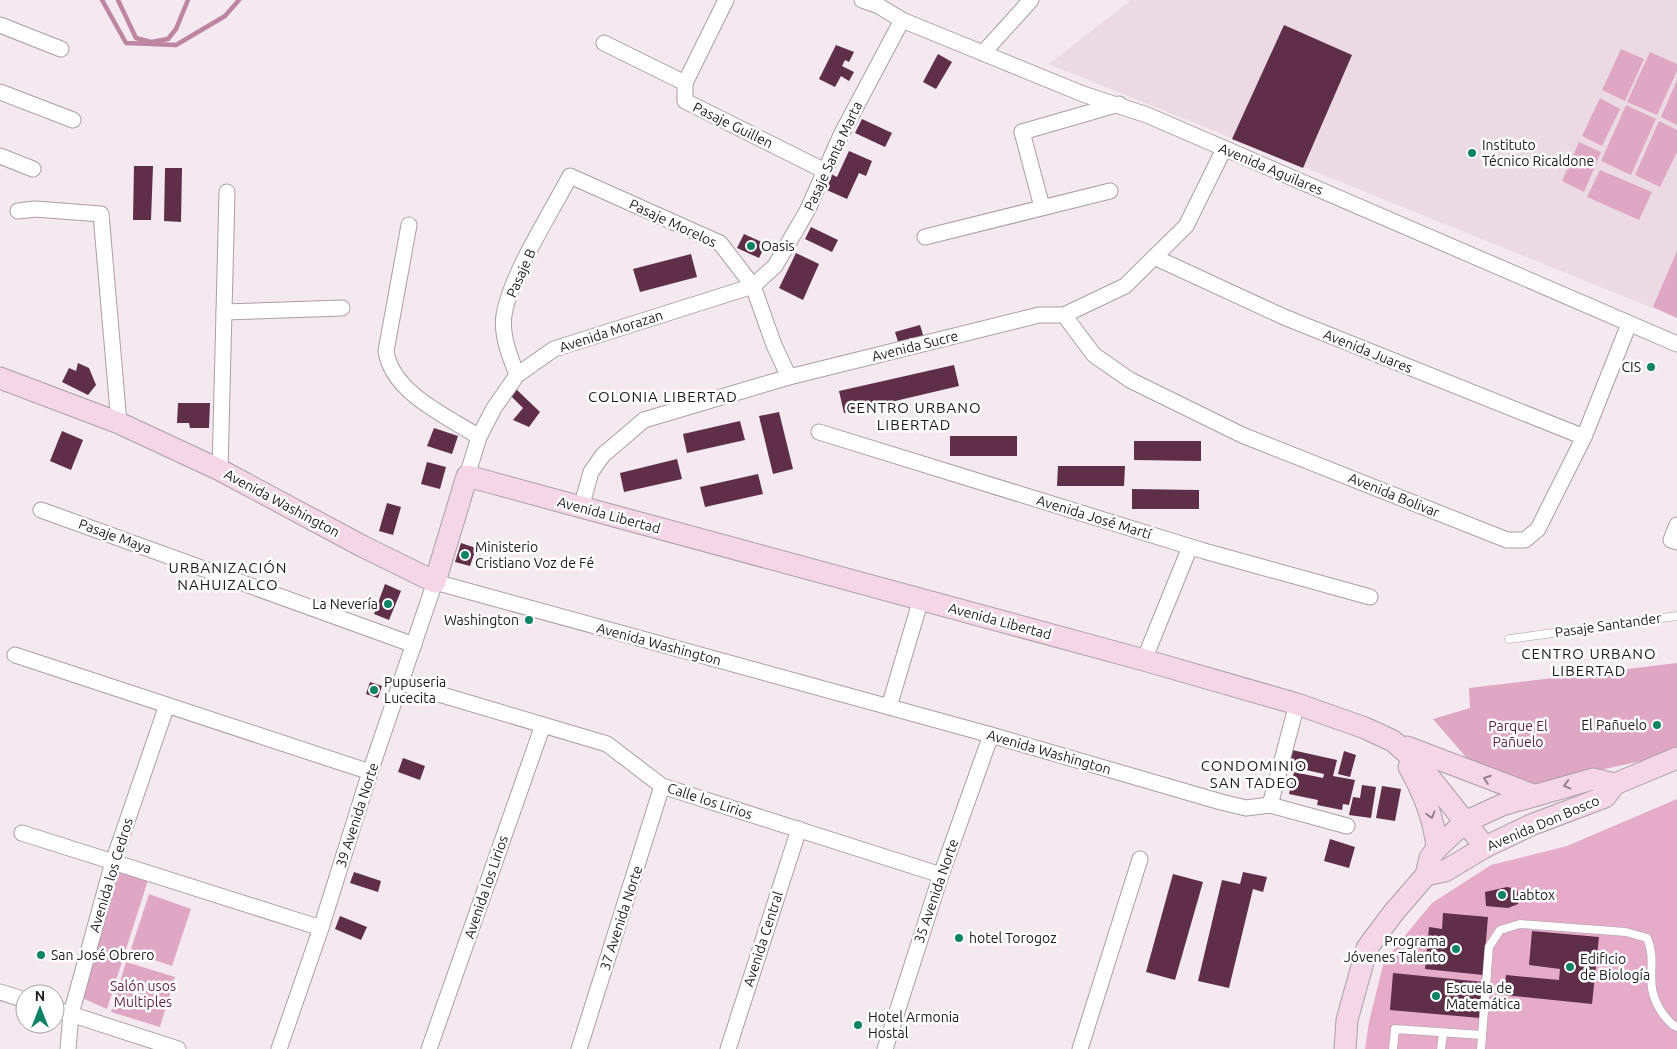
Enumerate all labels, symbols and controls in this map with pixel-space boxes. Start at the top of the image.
street label: Pasaje Guillen [690,99,776,151]
street label: Pasaje Santa Marta [801,99,865,213]
place label: Instituto Técnico Ricaldone [1482,137,1594,169]
street label: Avenida Aguilares [1216,140,1326,198]
marker: Instituto Técnico Ricaldone [1466,147,1478,159]
street label: Pasaje Morelos [627,196,719,250]
place label: Oasis [761,238,795,254]
marker: Oasis [745,240,757,252]
street label: Pasaje B [503,246,539,300]
street label: Avenida Morazan [557,307,665,355]
street label: Avenida Juares [1321,326,1415,376]
street label: Avenida Sucre [870,328,960,364]
place label: CIS [1621,359,1641,375]
marker: CIS [1645,361,1657,373]
district label: COLONIA LIBERTAD [588,388,738,405]
district label: CENTRO URBANO LIBERTAD [846,399,982,433]
street label: Avenida Washington [222,466,342,540]
street label: Avenida Bolivar [1346,469,1443,521]
street label: Avenida José Martí [1035,492,1154,542]
street label: Avenida Libertad [556,494,662,536]
street label: Pasaje Maya [76,515,154,557]
place label: Ministerio Cristiano Voz de Fé [475,539,594,571]
marker: Ministerio Cristiano Voz de Fé [459,549,471,561]
district label: URBANIZACIÓN NAHUIZALCO [168,559,288,593]
place label: La Nevería [312,596,378,612]
marker: La Nevería [382,598,394,610]
street label: Avenida Libertad [947,600,1053,642]
street label: Pasaje Santander [1554,610,1663,640]
place label: Washington [444,612,519,628]
marker: Washington [523,614,535,626]
street label: Avenida Washington [595,620,723,668]
district label: CENTRO URBANO LIBERTAD [1521,645,1657,679]
place label: Pupuseria Lucecita [384,674,446,706]
marker: Pupuseria Lucecita [368,684,380,696]
place label: El Pañuelo [1581,717,1647,733]
park label: Parque El Pañuelo [1488,718,1548,750]
marker: El Pañuelo [1651,719,1663,731]
street label: Avenida Washington [985,727,1113,777]
district label: CONDOMINIO SAN TADEO [1201,757,1307,791]
street label: 39 Avenida Norte [333,761,381,869]
one-way arrow [1483,775,1492,785]
one-way arrow [1563,779,1572,790]
street label: Calle los Lirios [665,780,755,822]
street label: Avenida Don Bosco [1484,792,1602,854]
one-way arrow [1426,811,1436,819]
street label: Avenida los Cedros [86,816,136,934]
street label: Avenida los Lirios [461,833,511,941]
street label: 35 Avenida Norte [911,837,961,945]
street label: 37 Avenida Norte [597,864,645,972]
place label: Labtox [1512,887,1555,903]
street label: Avenida Central [740,889,786,989]
marker: Labtox [1496,889,1508,901]
place label: hotel Torogoz [969,930,1057,946]
marker: hotel Torogoz [953,932,965,944]
place label: Programa Jóvenes Talento [1344,933,1446,965]
marker: Programa Jóvenes Talento [1450,943,1462,955]
place label: San José Obrero [51,947,154,963]
marker: San José Obrero [35,949,47,961]
place label: Edificio de Biología [1580,951,1650,983]
marker: Edificio de Biología [1564,961,1576,973]
park label: Salón usos Multiples [110,978,176,1010]
place label: Escuela de Matemática [1446,980,1520,1012]
north arrow [15,984,65,1034]
text: N [35,988,45,1004]
marker: Escuela de Matemática [1430,990,1442,1002]
place label: Hotel Armonia Hostal [868,1009,959,1041]
marker: Hotel Armonia Hostal [852,1019,864,1031]

